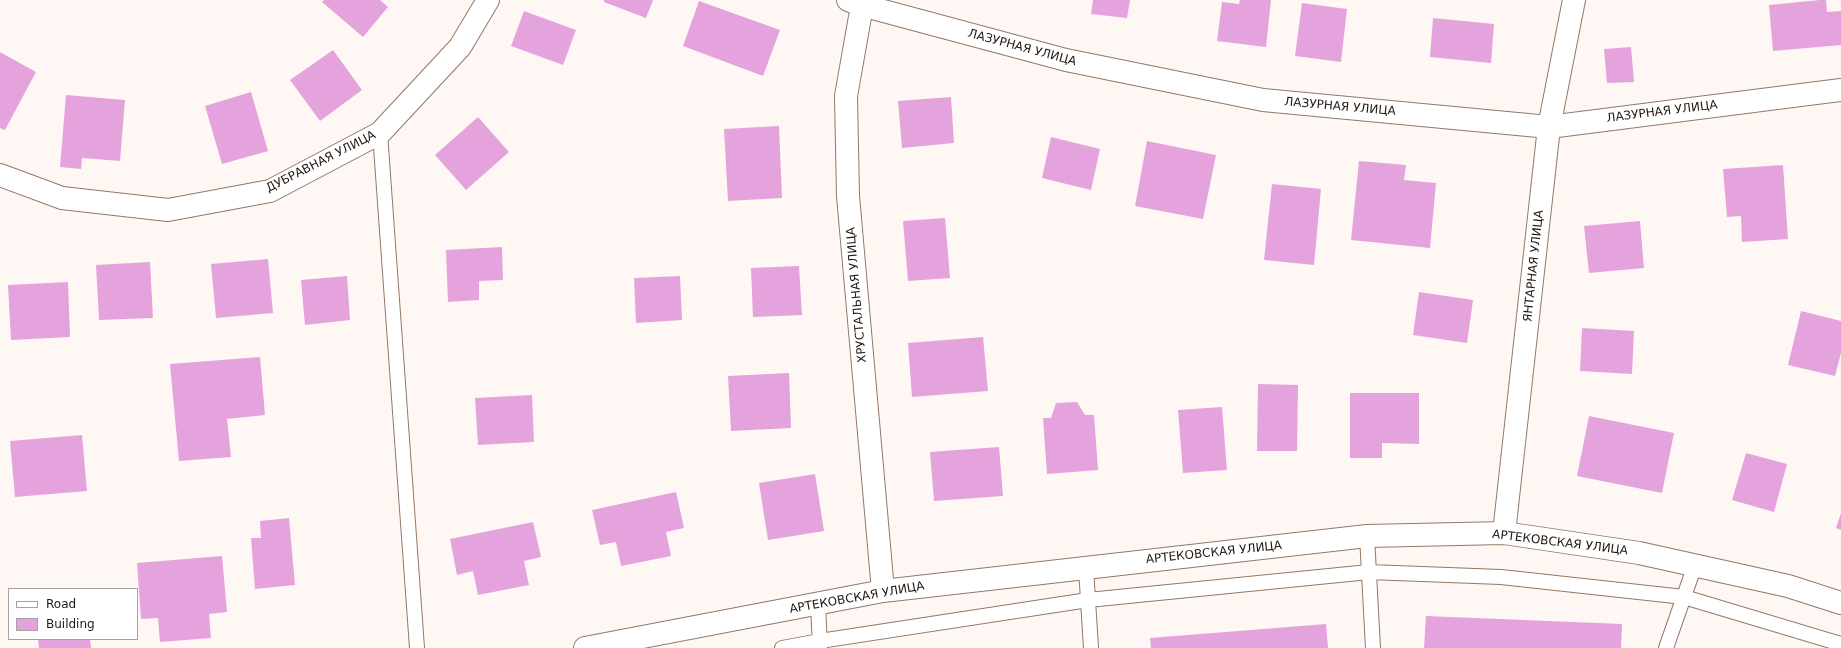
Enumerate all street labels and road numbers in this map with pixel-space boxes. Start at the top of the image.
street label: ЛАЗУРНАЯ УЛИЦА [966,27,1078,69]
street label: ЛАЗУРНАЯ УЛИЦА [1284,95,1396,119]
street label: ЛАЗУРНАЯ УЛИЦА [1606,98,1718,126]
street label: ДУБРАВНАЯ УЛИЦА [264,128,378,196]
street label: ЯНТАРНАЯ УЛИЦА [1521,209,1547,323]
street label: ХРУСТАЛЬНАЯ УЛИЦА [844,227,870,363]
street label: АРТЕКОВСКАЯ УЛИЦА [1491,528,1629,558]
street label: АРТЕКОВСКАЯ УЛИЦА [1145,539,1283,567]
street label: АРТЕКОВСКАЯ УЛИЦА [788,579,926,617]

